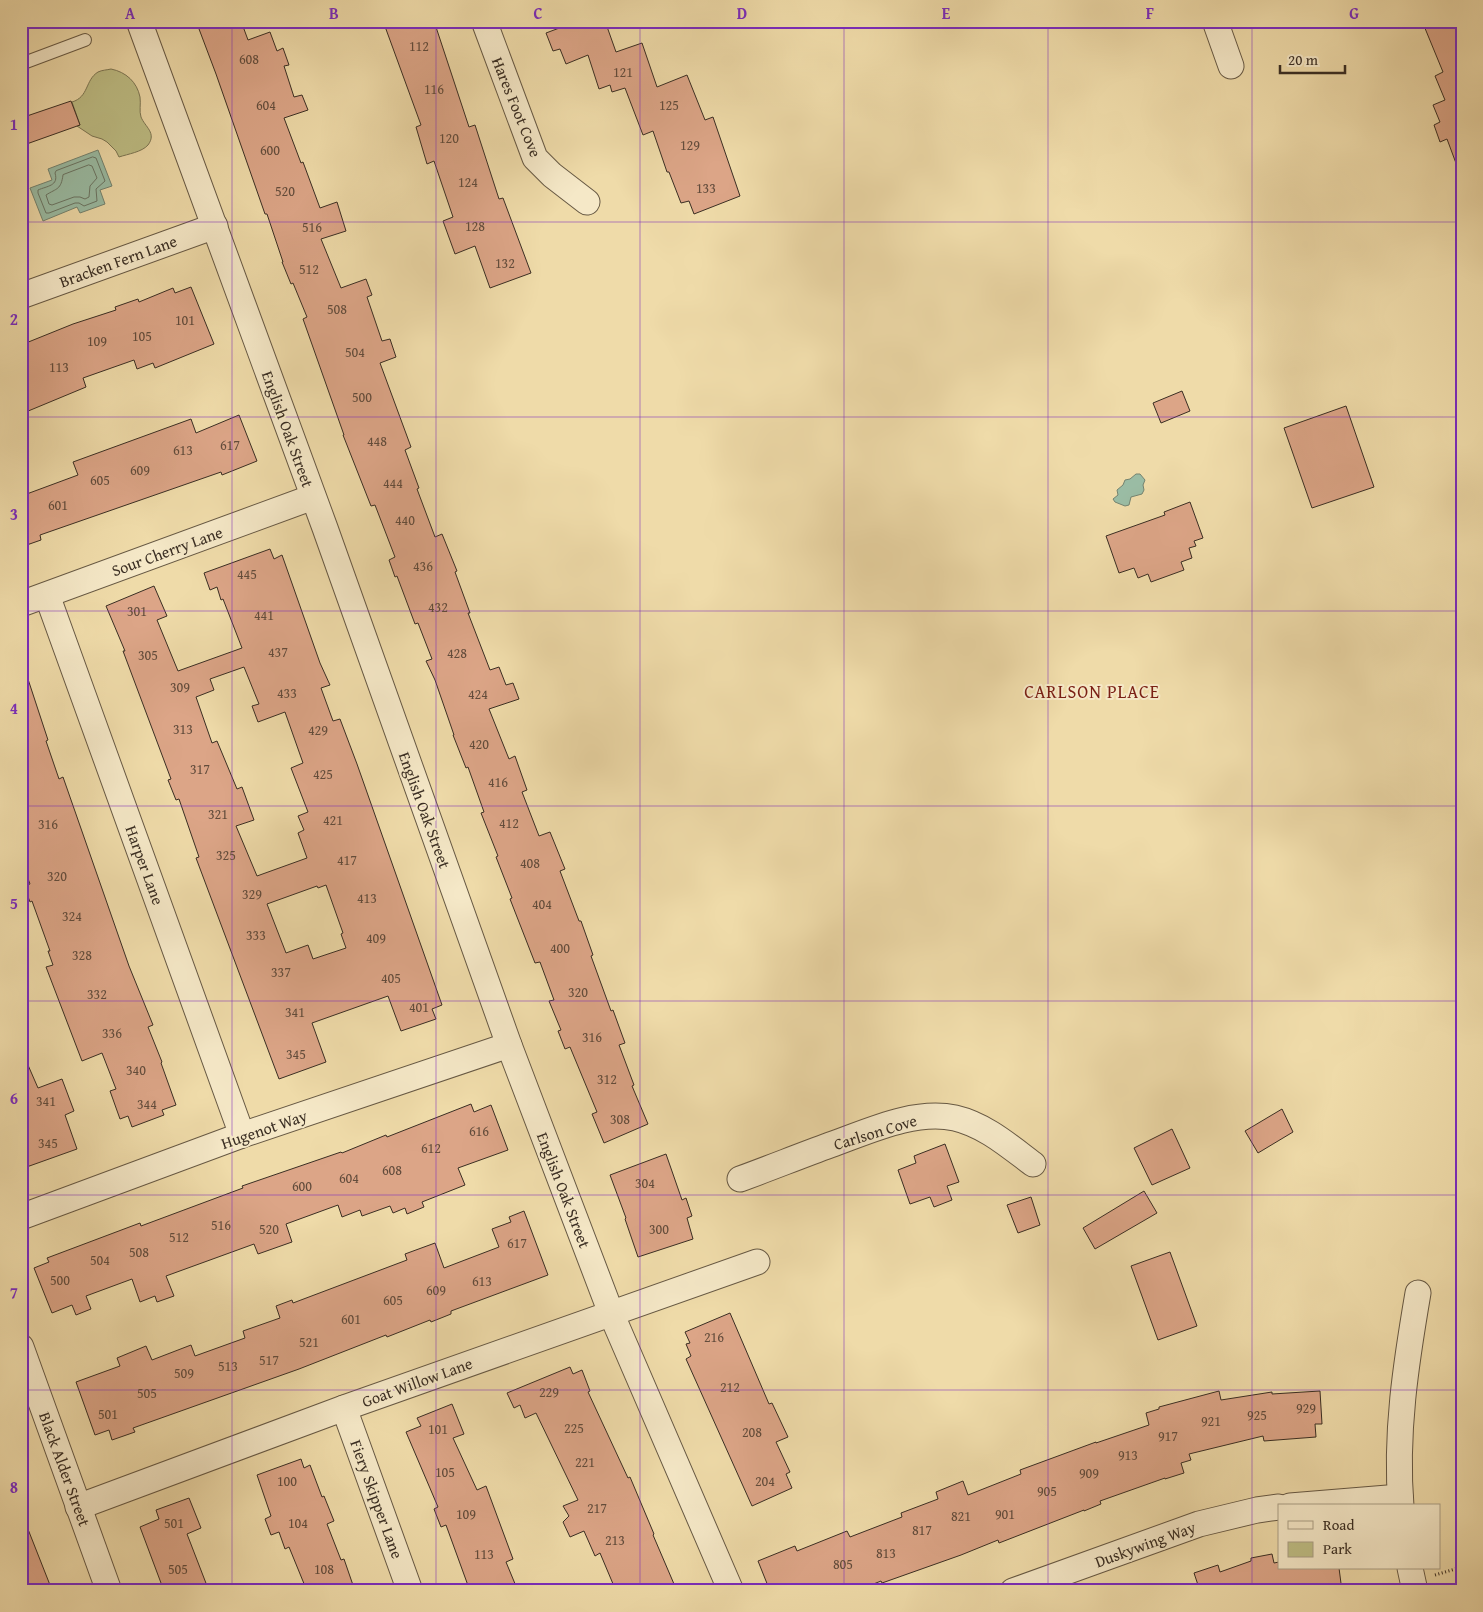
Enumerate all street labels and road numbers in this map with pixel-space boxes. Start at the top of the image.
street label: Hares Foot Cove [486,53,548,161]
street label: Bracken Fern Lane [56,229,180,293]
street label: English Oak Street [256,367,320,491]
street label: Sour Cherry Lane [108,520,226,582]
street label: English Oak Street [393,748,457,872]
street label: Harper Lane [120,822,170,908]
street label: Hugenot Way [218,1103,310,1155]
street label: Carlson Cove [830,1108,920,1156]
street label: English Oak Street [531,1129,597,1252]
street label: Goat Willow Lane [358,1351,476,1413]
street label: Black Alder Street [33,1408,97,1530]
street label: Fiery Skipper Lane [344,1436,410,1562]
street label: Duskywing Way [1091,1515,1199,1573]

